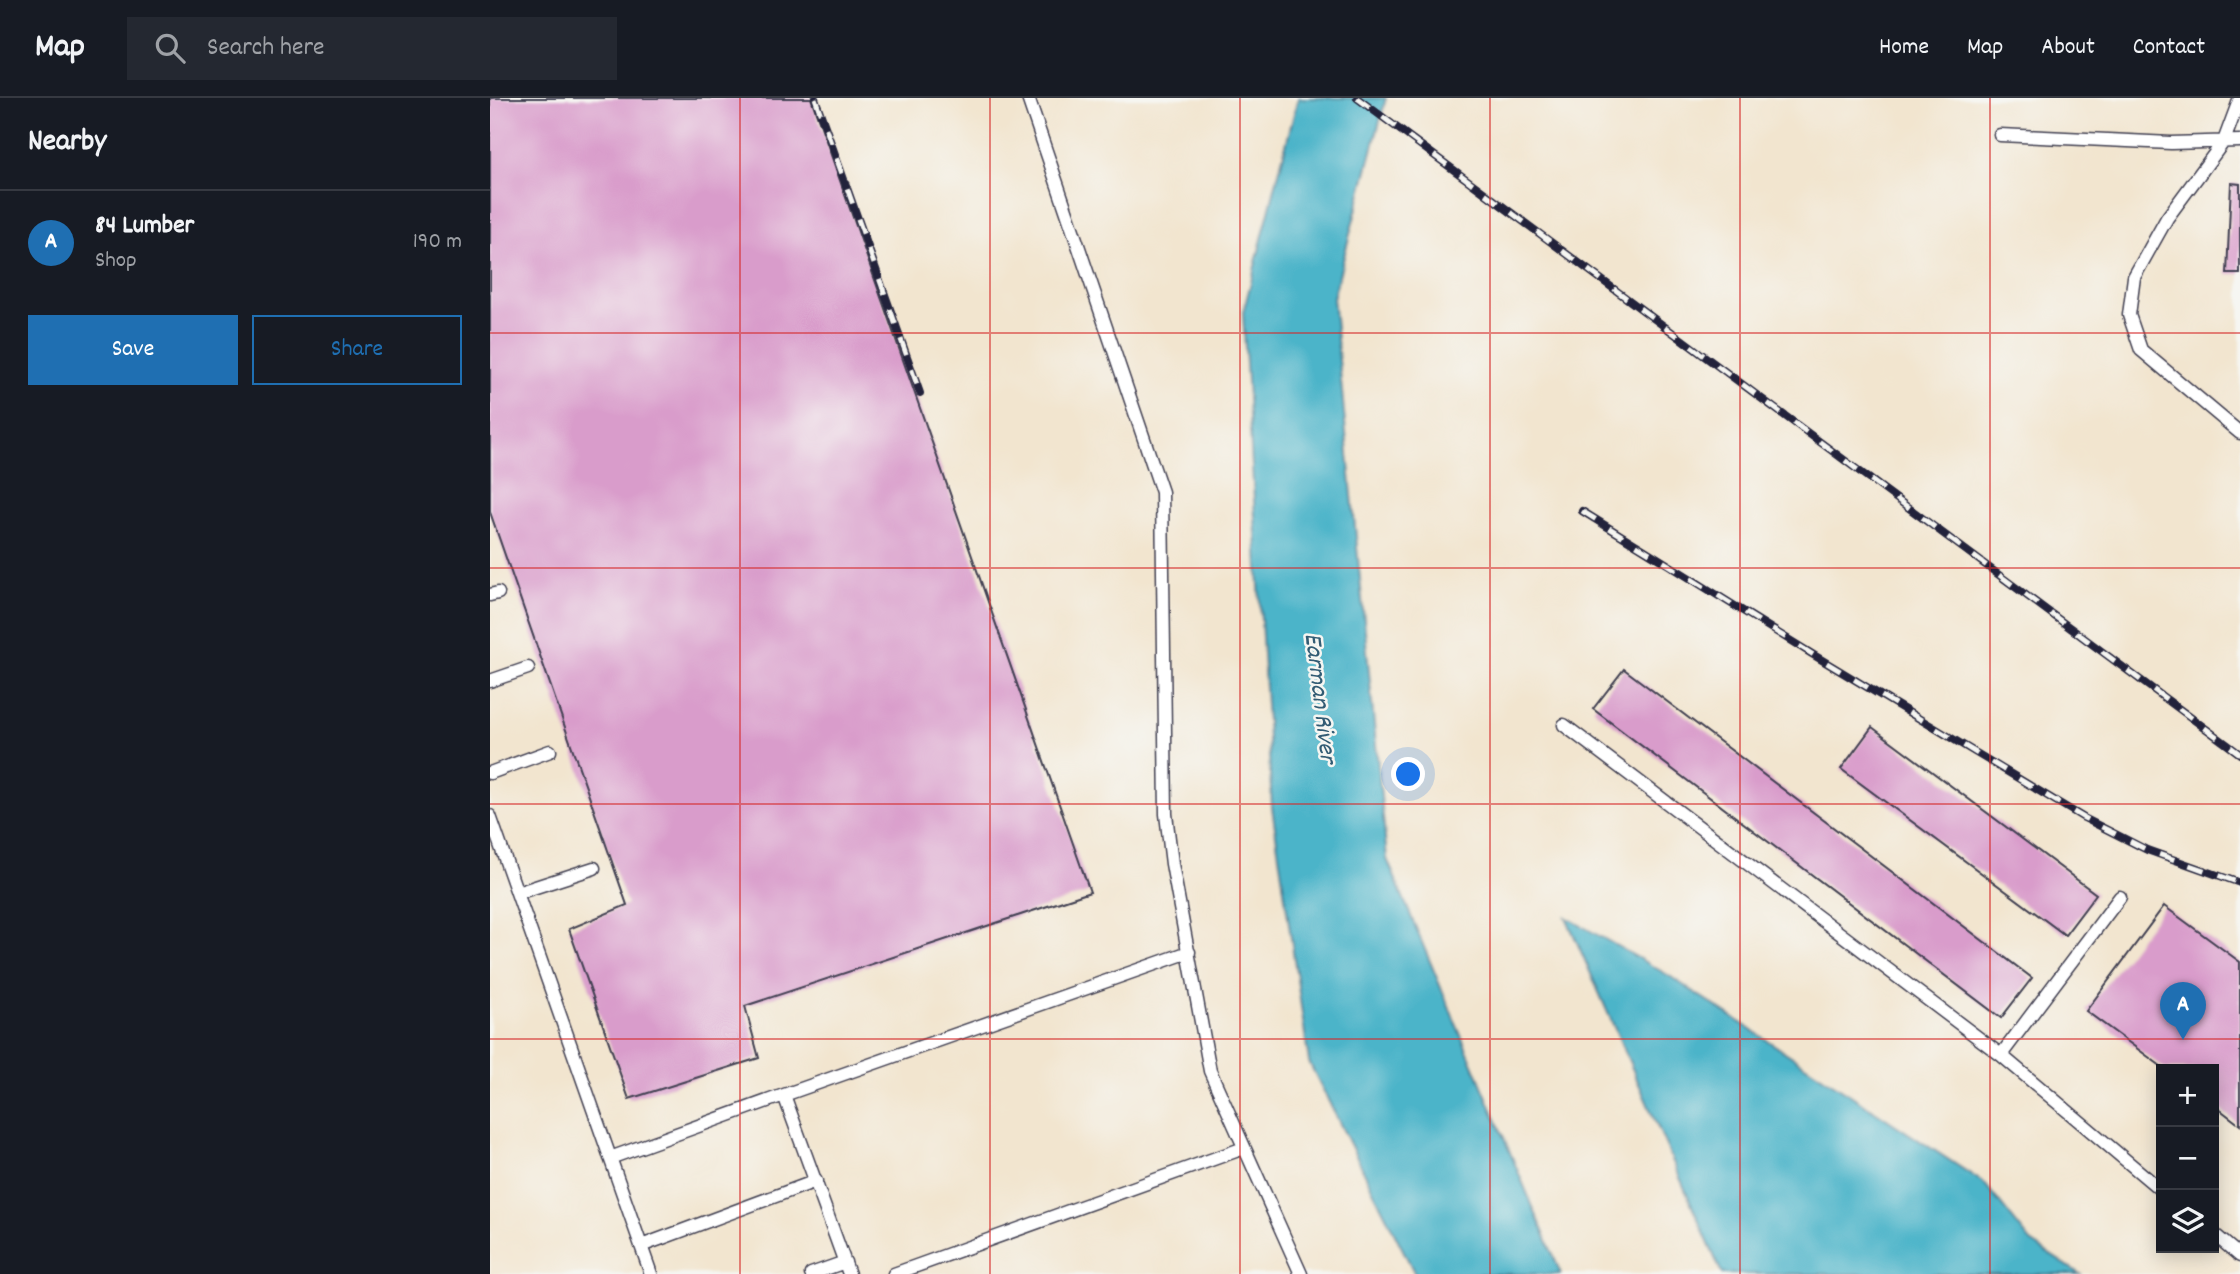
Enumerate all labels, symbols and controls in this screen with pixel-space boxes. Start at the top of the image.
search box [127,17,617,80]
text: Map [35,25,85,72]
icon: search [151,29,189,67]
text: Search here [207,30,325,67]
text: Home [1879,31,1929,65]
text: Map [1967,31,2003,65]
text: About [2041,31,2095,65]
text: Contact [2133,31,2205,65]
text: Nearby [28,122,106,165]
text: 84 Lumber [95,208,194,245]
text: A [45,226,57,259]
text: 190 m [413,226,462,259]
text: Shop [95,245,137,278]
button: Save [28,315,238,385]
button: Share [252,315,462,385]
water label: Earman River [1293,631,1346,769]
your location [1391,757,1425,791]
pin: A [2160,982,2206,1040]
map controls [2156,1064,2219,1253]
button: + [2156,1064,2219,1127]
button: − [2156,1127,2219,1190]
button: layers [2156,1190,2219,1253]

